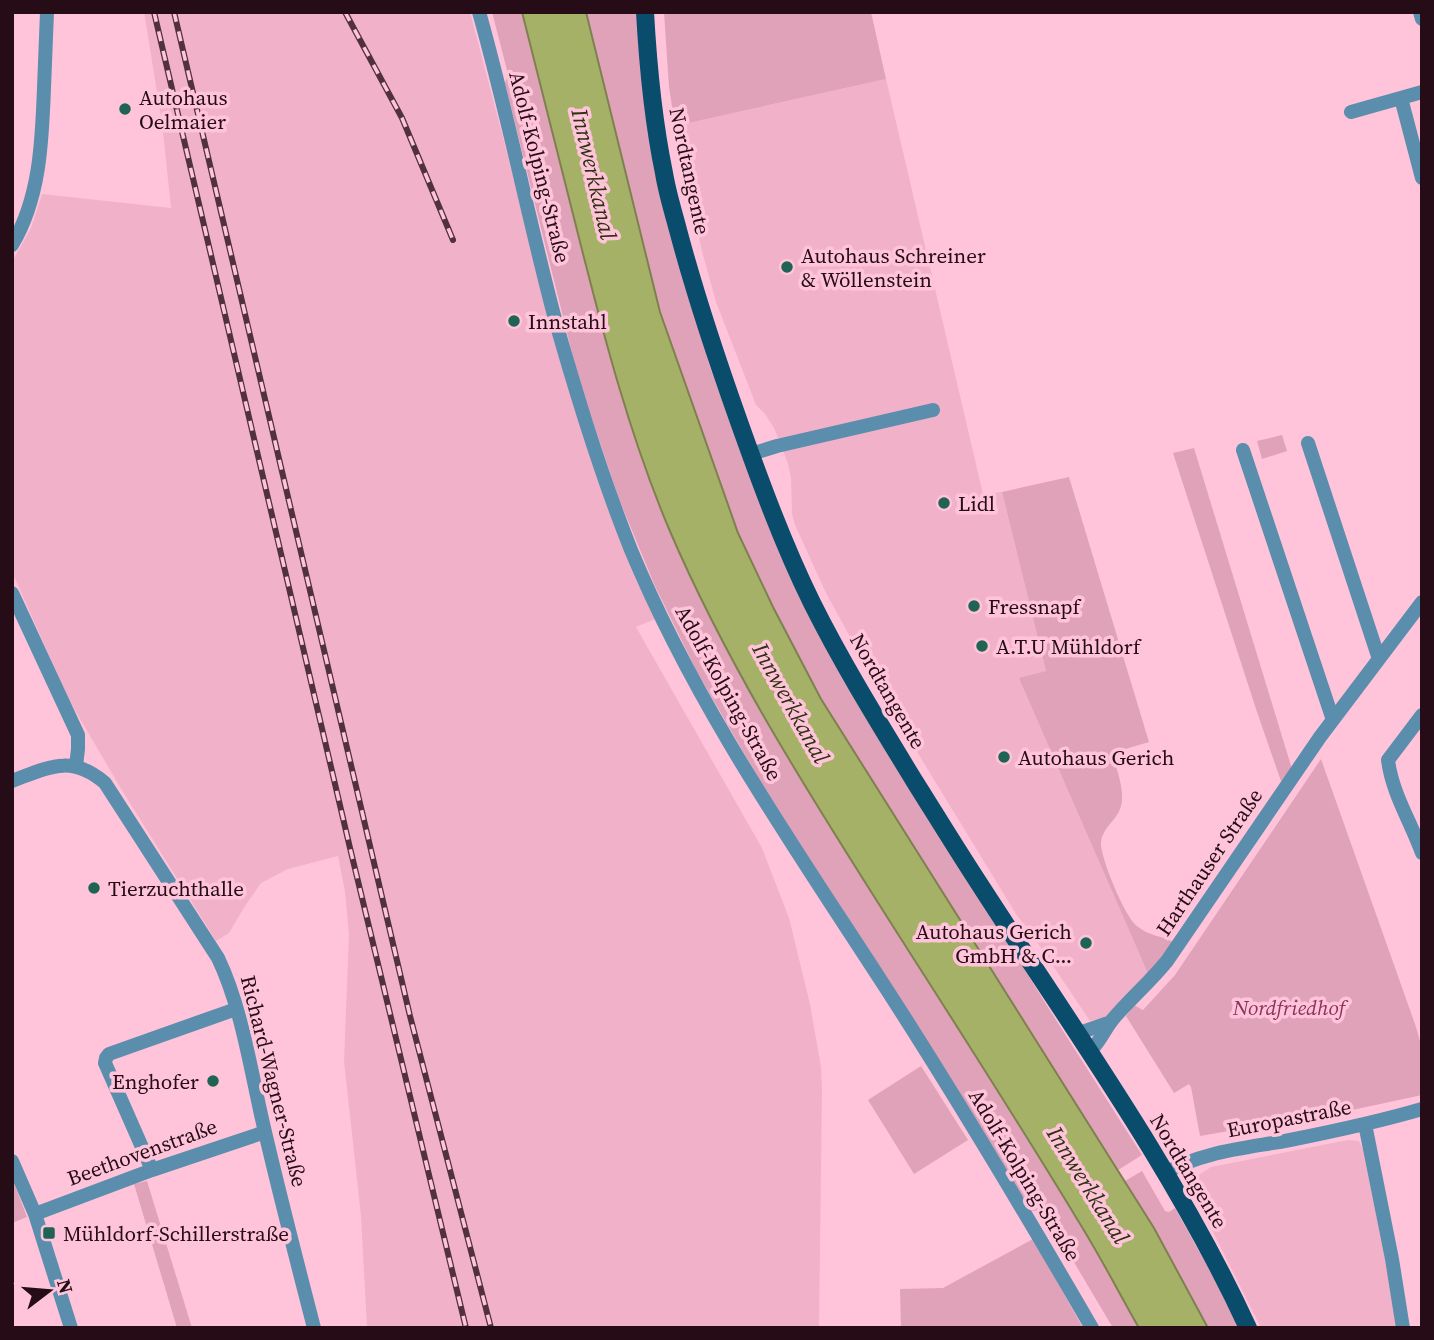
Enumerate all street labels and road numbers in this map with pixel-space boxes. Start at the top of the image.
street label: Adolf-Kolping-Straße [502,68,578,266]
street label: Nordtangente [662,105,718,237]
street label: Adolf-Kolping-Straße [669,600,789,786]
street label: Nordtangente [843,628,933,754]
street label: Harthauser Straße [1149,783,1269,941]
street label: Richard-Wagner-Straße [234,972,314,1190]
street label: Adolf-Kolping-Straße [962,1083,1088,1267]
street label: Europastraße [1224,1092,1354,1144]
street label: Nordtangente [1143,1108,1235,1234]
street label: Beethovenstraße [63,1111,221,1193]

